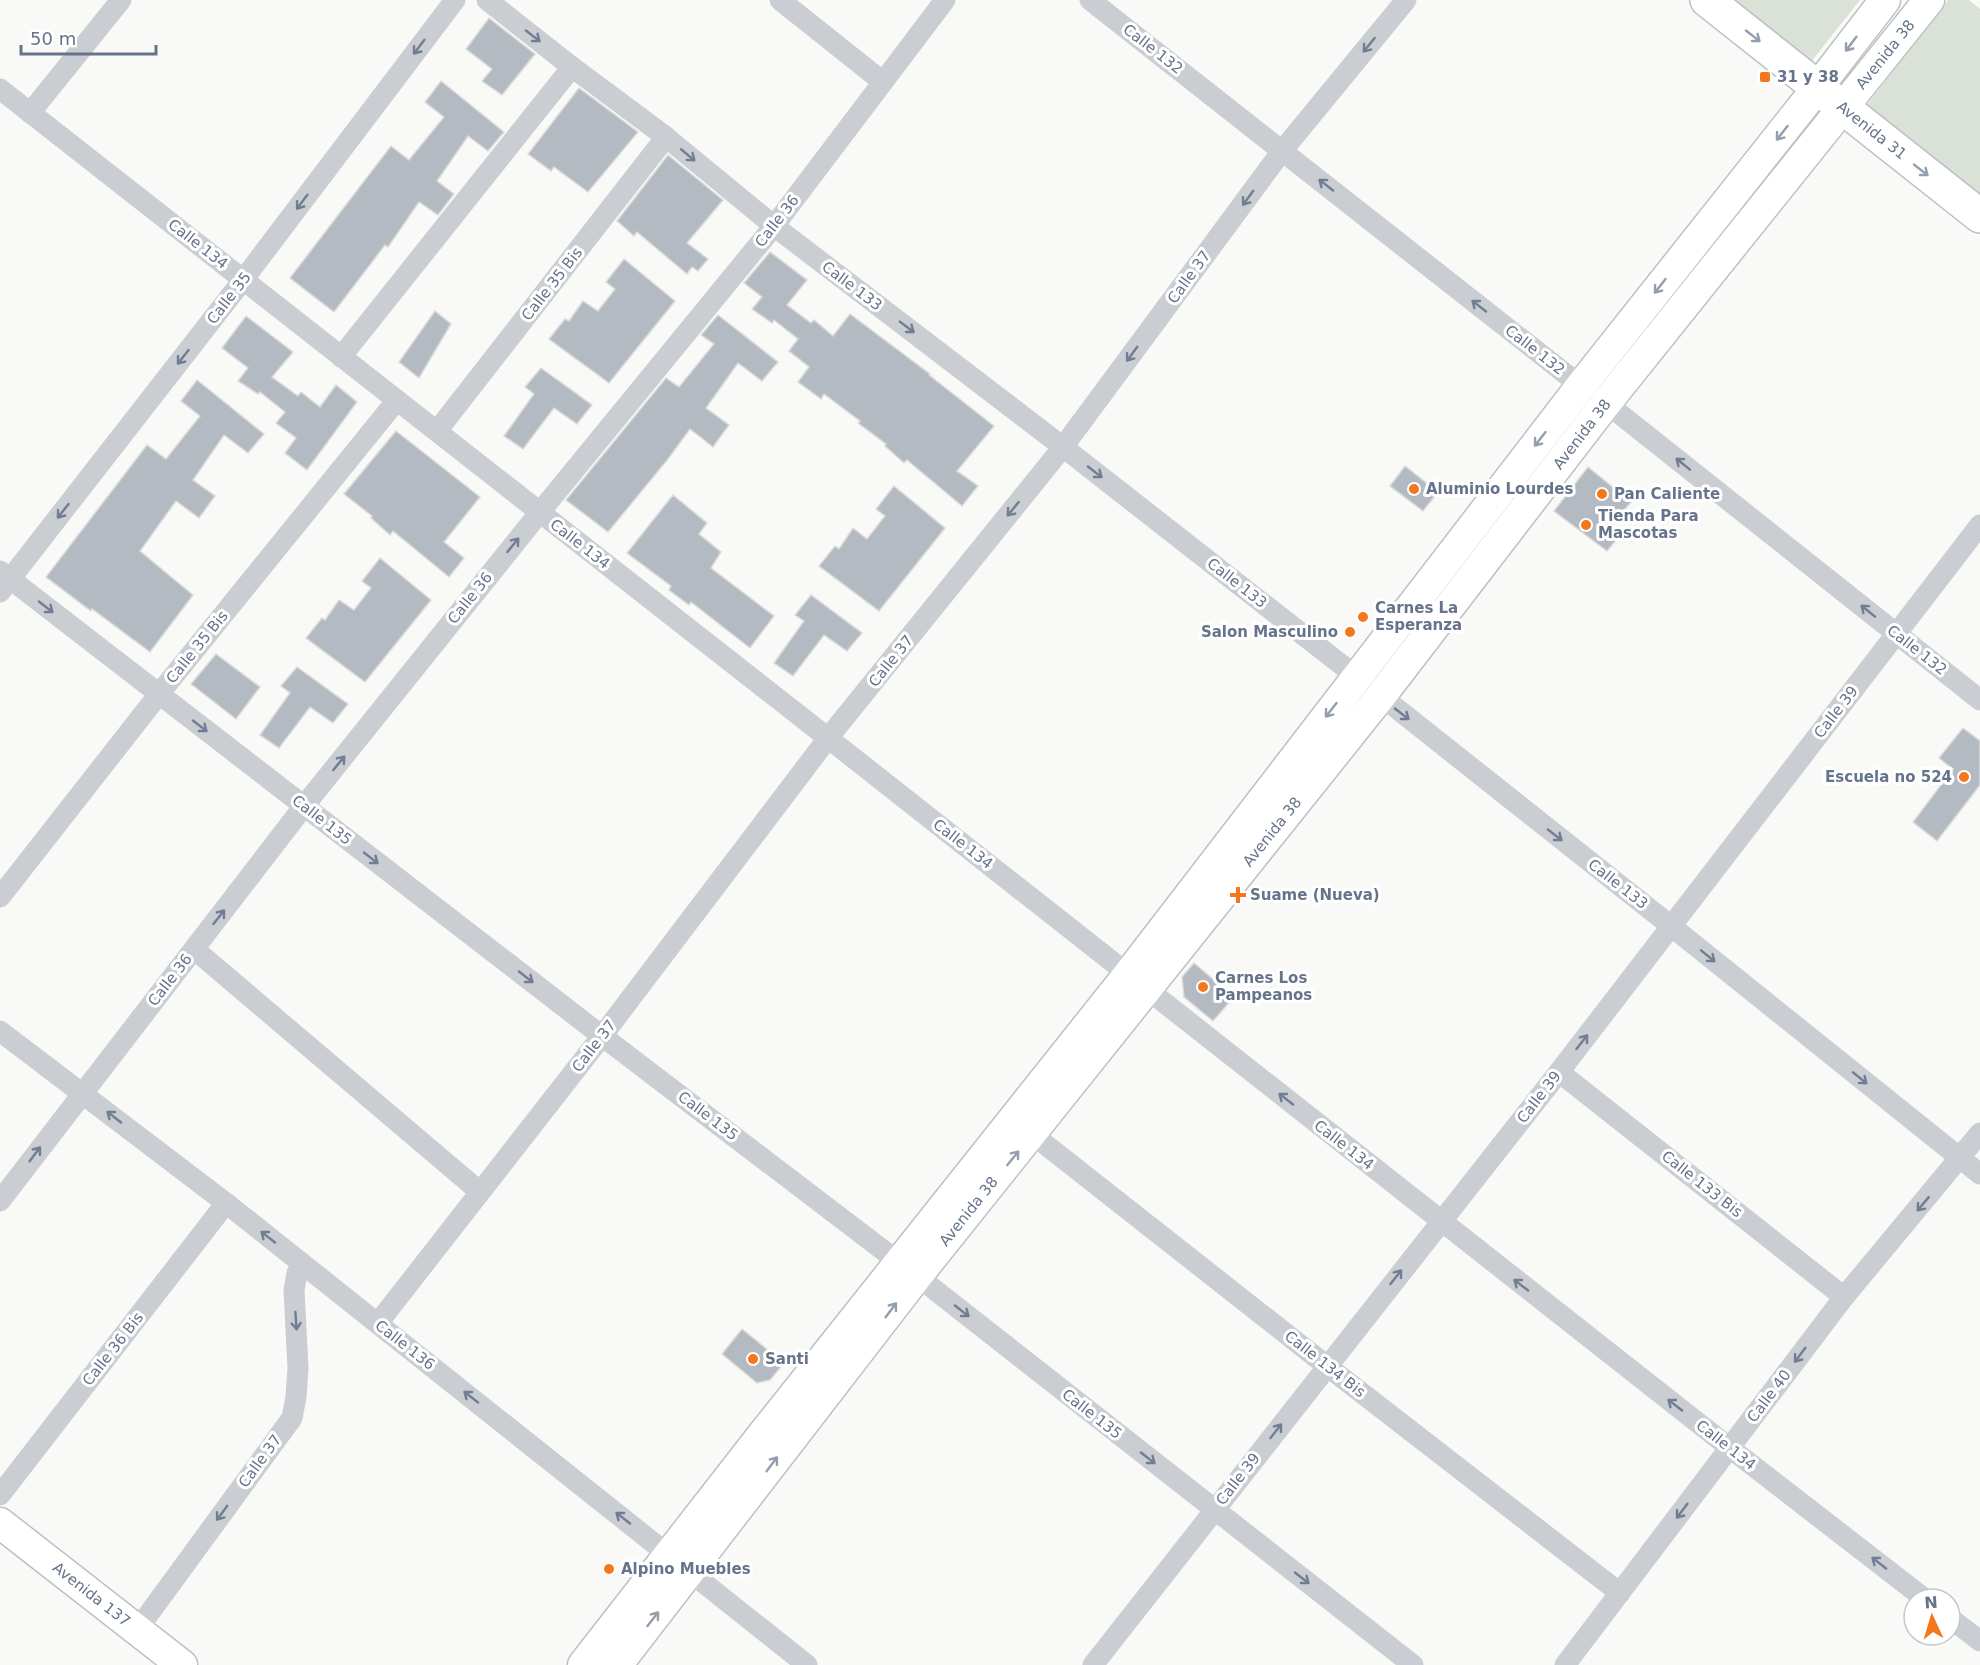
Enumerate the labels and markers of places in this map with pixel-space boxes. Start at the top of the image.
place label: 31 y 38 [1777,68,1839,86]
marker: 31 y 38 [1758,70,1772,84]
place label: Aluminio Lourdes [1426,480,1573,498]
marker: Aluminio Lourdes [1407,482,1421,496]
place label: Pan Caliente [1614,485,1720,503]
marker: Pan Caliente [1595,487,1609,501]
place label: Tienda Para Mascotas [1598,507,1699,542]
marker: Tienda Para Mascotas [1579,518,1593,532]
place label: Carnes La Esperanza [1375,599,1462,634]
marker: Carnes La Esperanza [1356,610,1370,624]
place label: Salon Masculino [1201,623,1338,641]
marker: Salon Masculino [1343,625,1357,639]
place label: Escuela no 524 [1825,768,1952,786]
marker: Escuela no 524 [1957,770,1971,784]
place label: Suame (Nueva) [1250,886,1380,904]
marker: Suame (Nueva) [1231,888,1245,902]
place label: Carnes Los Pampeanos [1215,969,1312,1004]
marker: Carnes Los Pampeanos [1196,980,1210,994]
place label: Santi [765,1350,809,1368]
marker: Santi [746,1352,760,1366]
place label: Alpino Muebles [621,1560,751,1578]
marker: Alpino Muebles [602,1562,616,1576]

